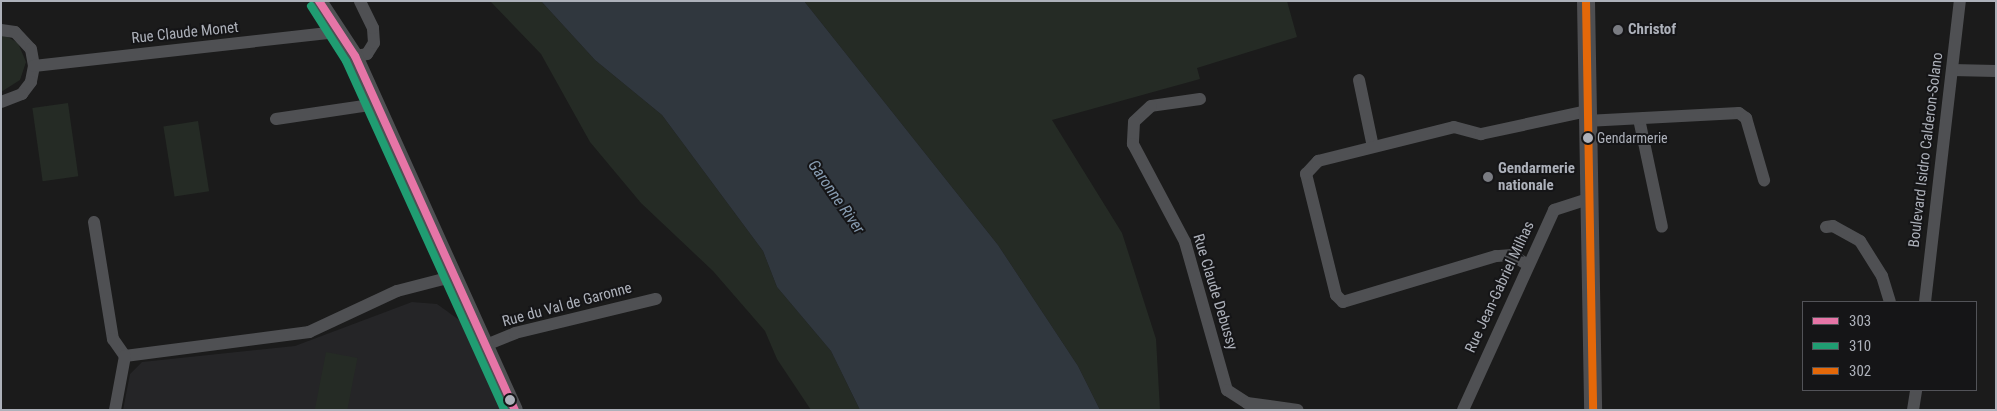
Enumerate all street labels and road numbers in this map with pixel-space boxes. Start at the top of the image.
street label: Rue Claude Monet [131,18,239,48]
street label: Boulevard Isidro Calderon-Solano [1905,51,1947,249]
street label: Rue Jean-Gabriel Milhas [1462,218,1538,356]
street label: Rue Claude Debussy [1189,232,1241,352]
street label: Rue du Val de Garonne [500,279,634,331]

